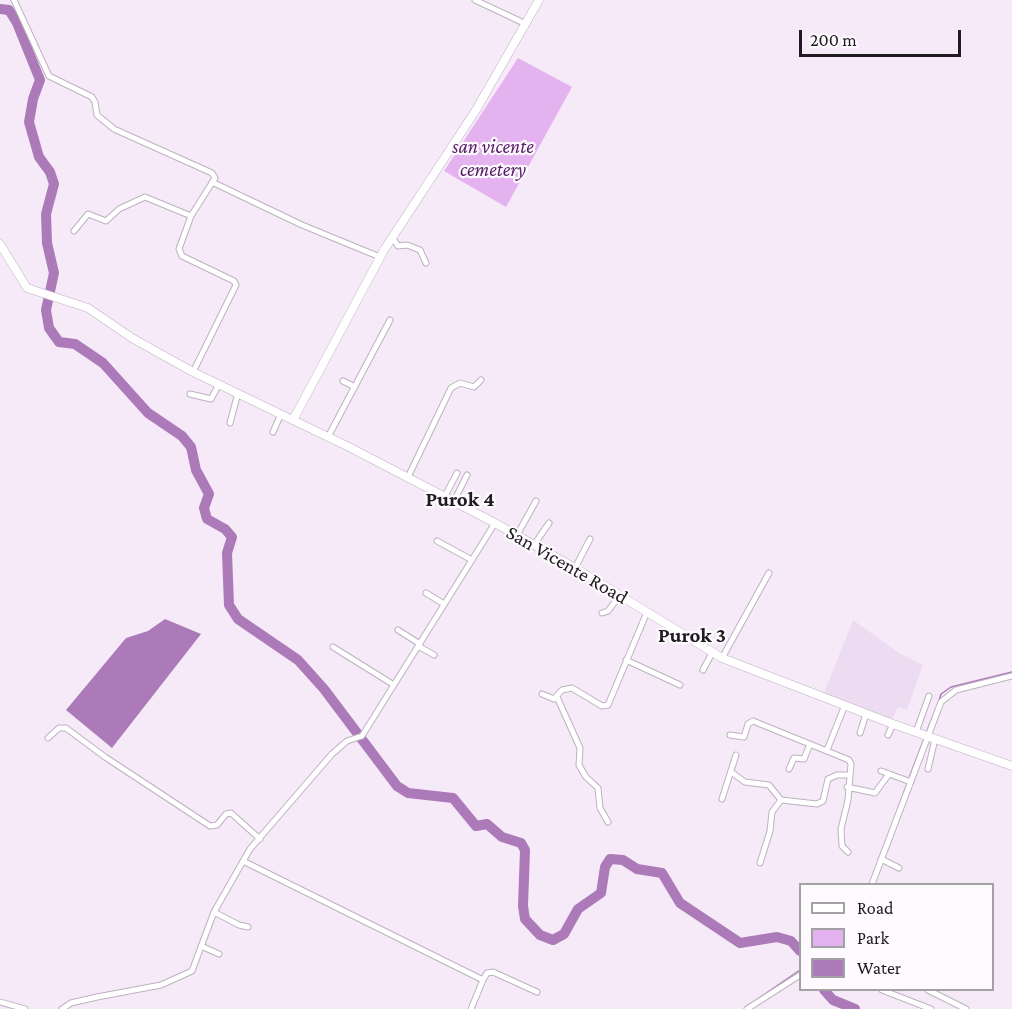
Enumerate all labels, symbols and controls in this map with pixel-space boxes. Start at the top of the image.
scale bar [802,18,964,56]
text: 200 m [810,30,857,50]
park label: san vicente cemetery [452,135,534,182]
district label: Purok 4 [425,487,495,513]
street label: San Vicente Road [502,520,632,610]
district label: Purok 3 [658,623,726,649]
legend [799,883,994,991]
text: Road [857,898,894,918]
text: Park [857,928,889,948]
text: Water [857,958,901,978]

